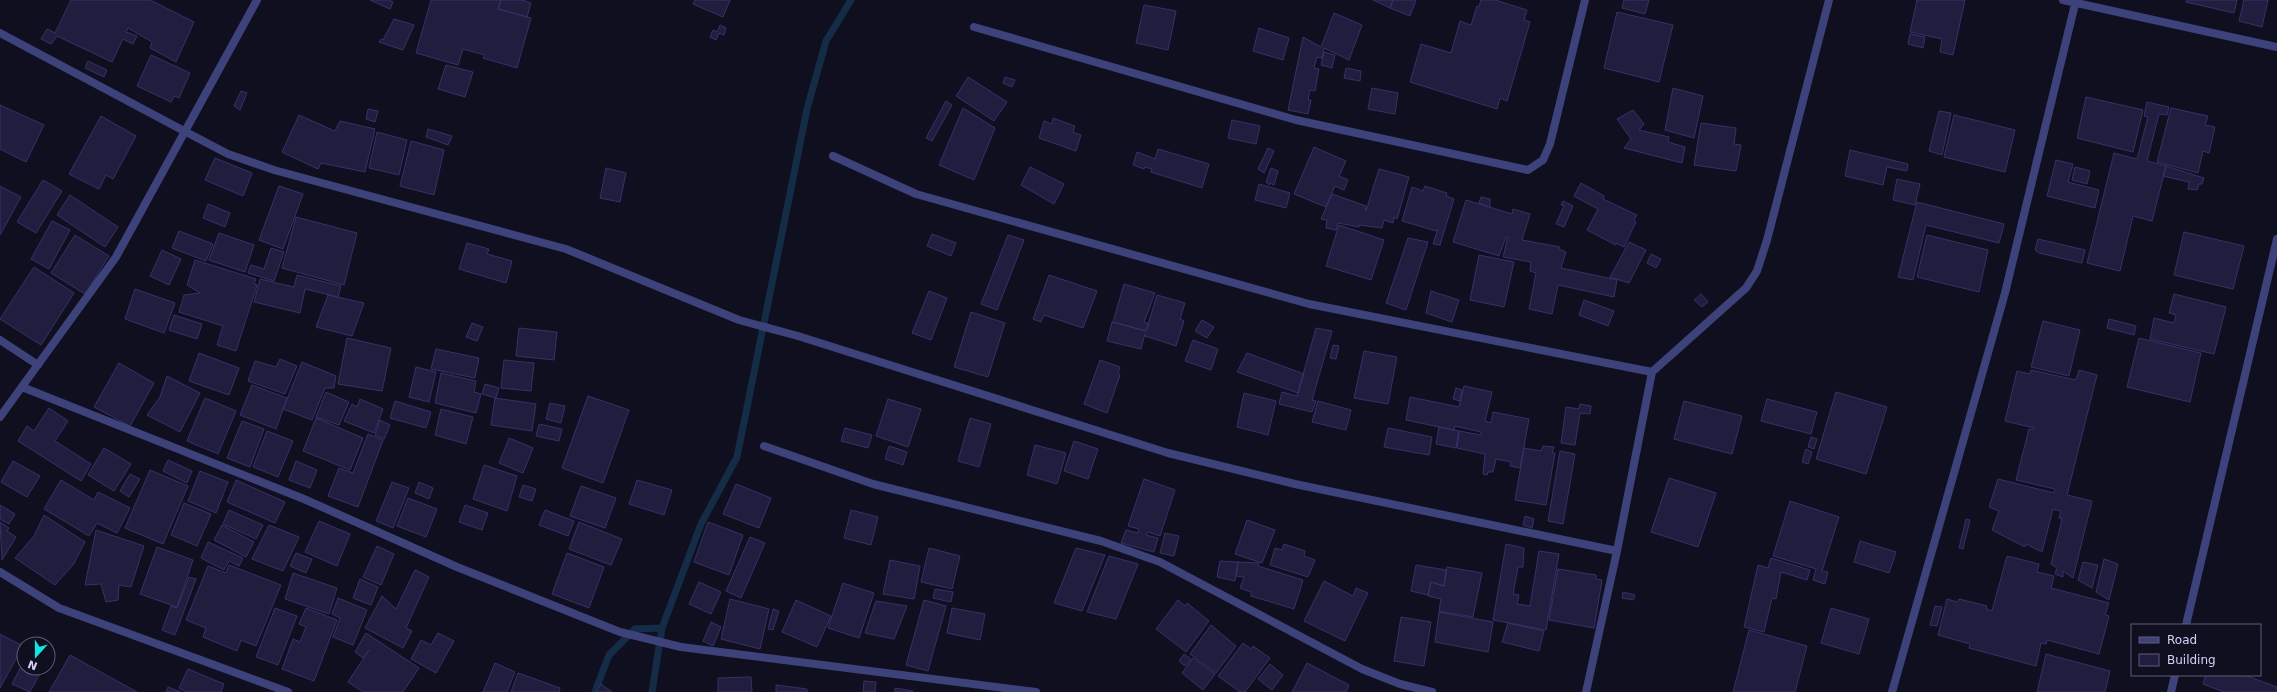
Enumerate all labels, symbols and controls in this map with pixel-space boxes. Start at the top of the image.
legend [2131,624,2261,676]
text: Road [2167,633,2197,647]
north arrow [16,636,56,676]
text: Building [2167,653,2216,667]
text: N [26,657,39,673]

